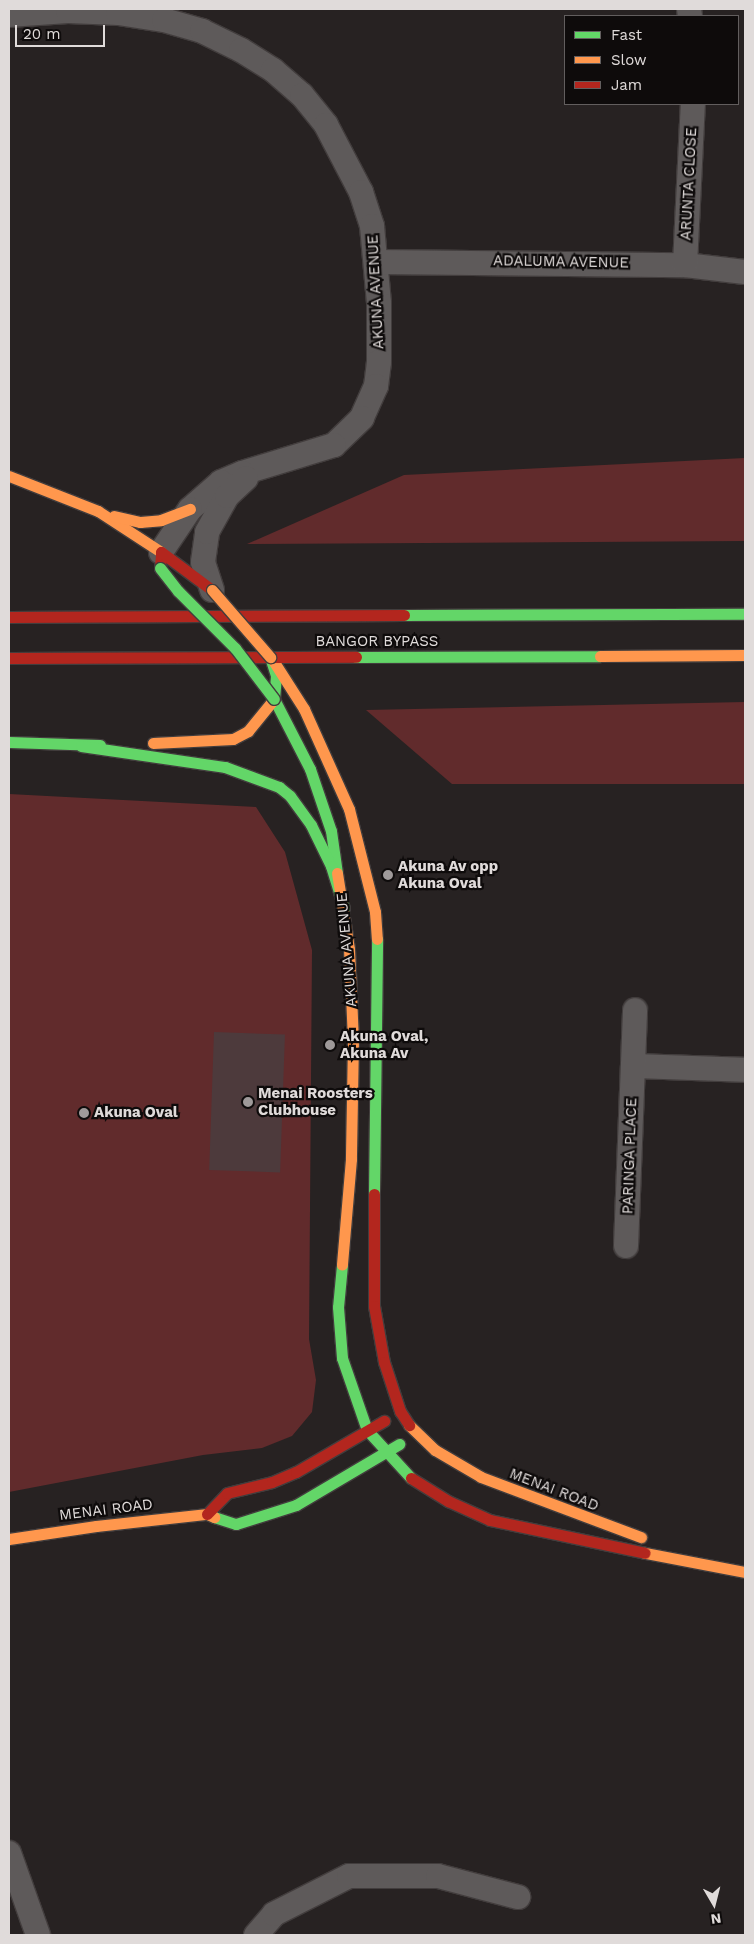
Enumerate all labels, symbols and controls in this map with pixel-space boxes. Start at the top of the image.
scale bar [18,15,108,47]
legend [564,15,739,105]
text: 20 m [23,25,61,43]
text: Fast [611,26,642,44]
text: Slow [611,51,647,69]
text: Jam [611,76,642,94]
street label: ARUNTA CLOSE [677,127,701,241]
street label: AKUNA AVENUE [364,234,388,350]
street label: ADALUMA AVENUE [492,252,630,272]
street label: BANGOR BYPASS [316,633,438,651]
place label: Akuna Av opp Akuna Oval [398,857,499,892]
marker: Akuna Av opp Akuna Oval [382,869,394,881]
street label: AKUNA AVENUE [333,891,361,1009]
place label: Akuna Oval, Akuna Av [340,1027,429,1062]
marker: Akuna Oval, Akuna Av [324,1039,336,1051]
place label: Menai Roosters Clubhouse [258,1084,373,1119]
marker: Menai Roosters Clubhouse [242,1096,254,1108]
street label: PARINGA PLACE [619,1097,641,1215]
place label: Akuna Oval [94,1104,178,1122]
marker: Akuna Oval [78,1107,90,1119]
street label: MENAI ROAD [507,1465,601,1515]
street label: MENAI ROAD [58,1495,154,1525]
north arrow [689,1879,739,1929]
text: N [710,1910,722,1927]

